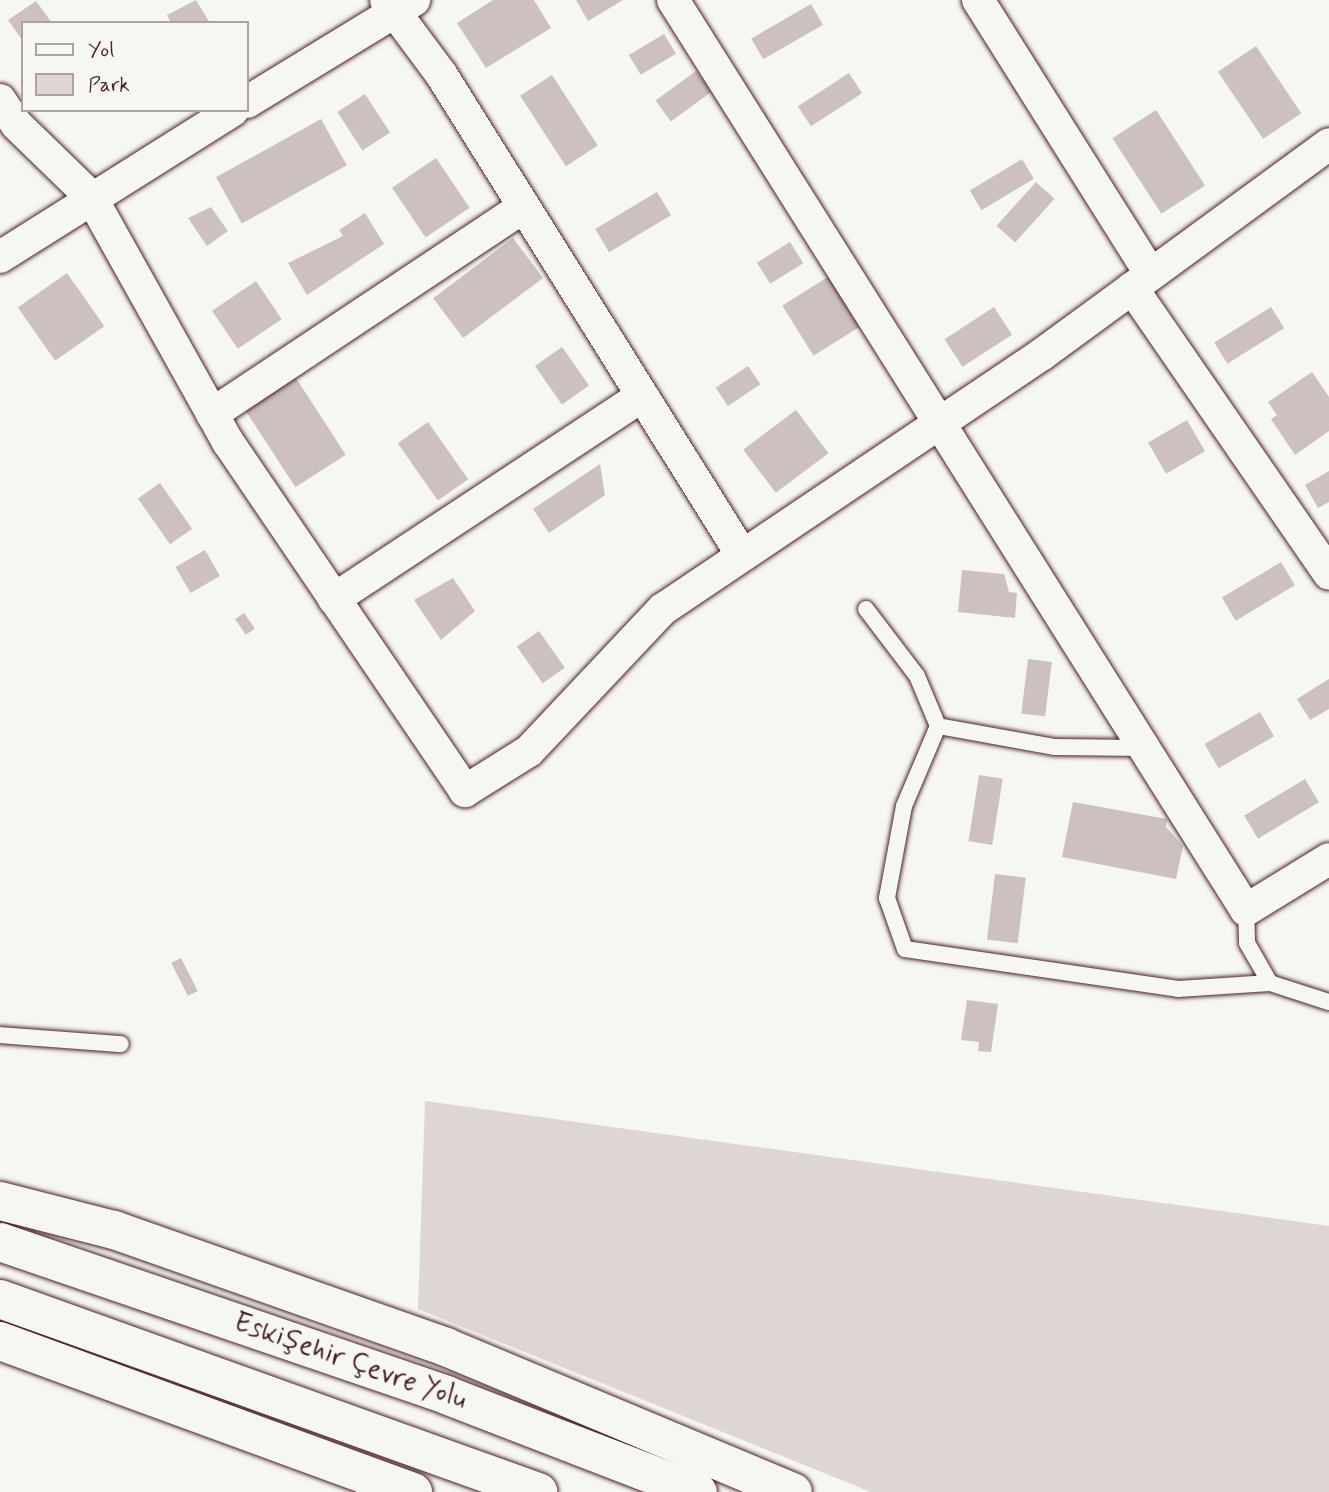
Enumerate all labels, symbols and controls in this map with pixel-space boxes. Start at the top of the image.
legend [21,21,248,112]
text: Yol [88,36,114,64]
text: Park [88,71,130,99]
street label: Eskişehir Çevre Yolu [229,1306,471,1418]

